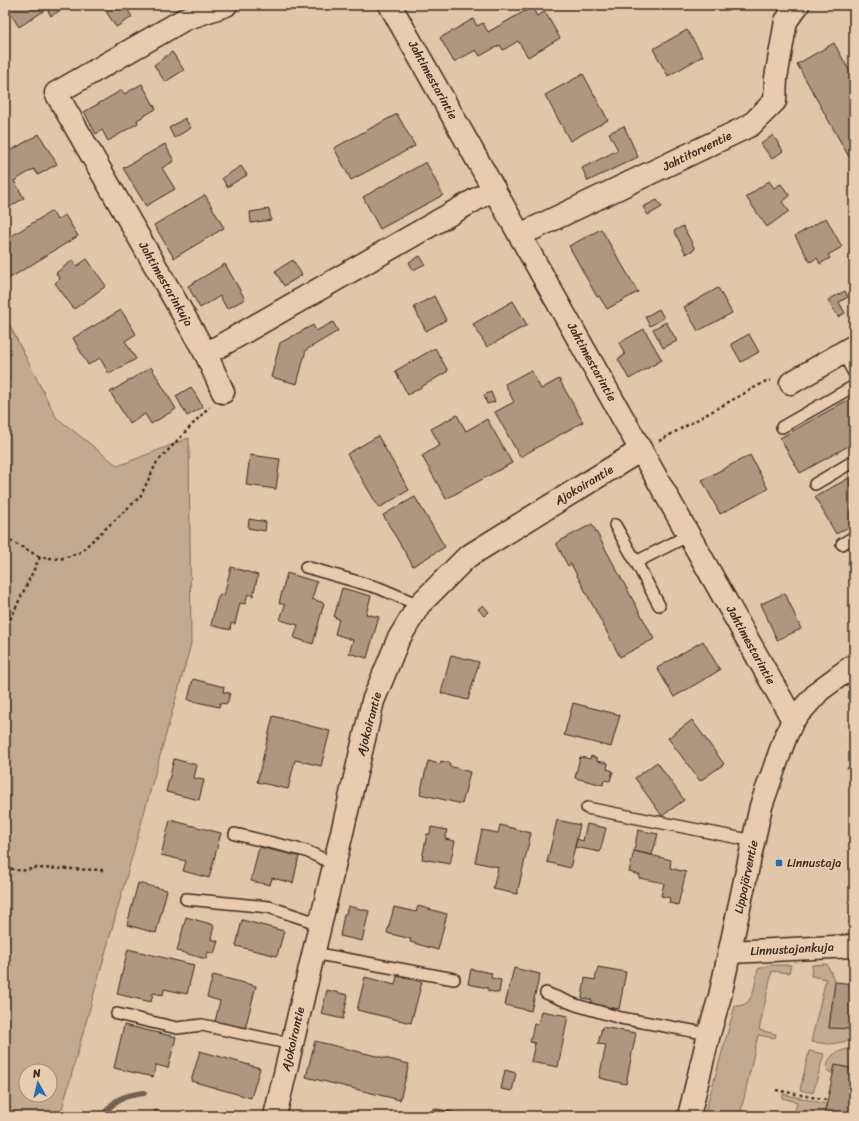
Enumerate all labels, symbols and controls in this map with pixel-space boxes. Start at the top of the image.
street label: Jahtimestarintie [402,35,464,124]
street label: Jahtitorventie [658,125,736,178]
street label: Jahtimestarinkuja [132,236,199,331]
street label: Jahtimestarintie [561,317,623,406]
street label: Ajokoirantie [549,459,618,512]
street label: Jahtimestarintie [720,600,782,689]
street label: Ajokoirantie [350,689,388,759]
street label: Lippajärventie [727,838,765,916]
place label: Linnustaja [787,852,841,874]
marker: Linnustaja [774,858,784,868]
street label: Linnustajankuja [750,936,834,962]
street label: Ajokoirantie [275,1004,311,1074]
north arrow [18,1063,58,1103]
text: N [31,1064,42,1084]

